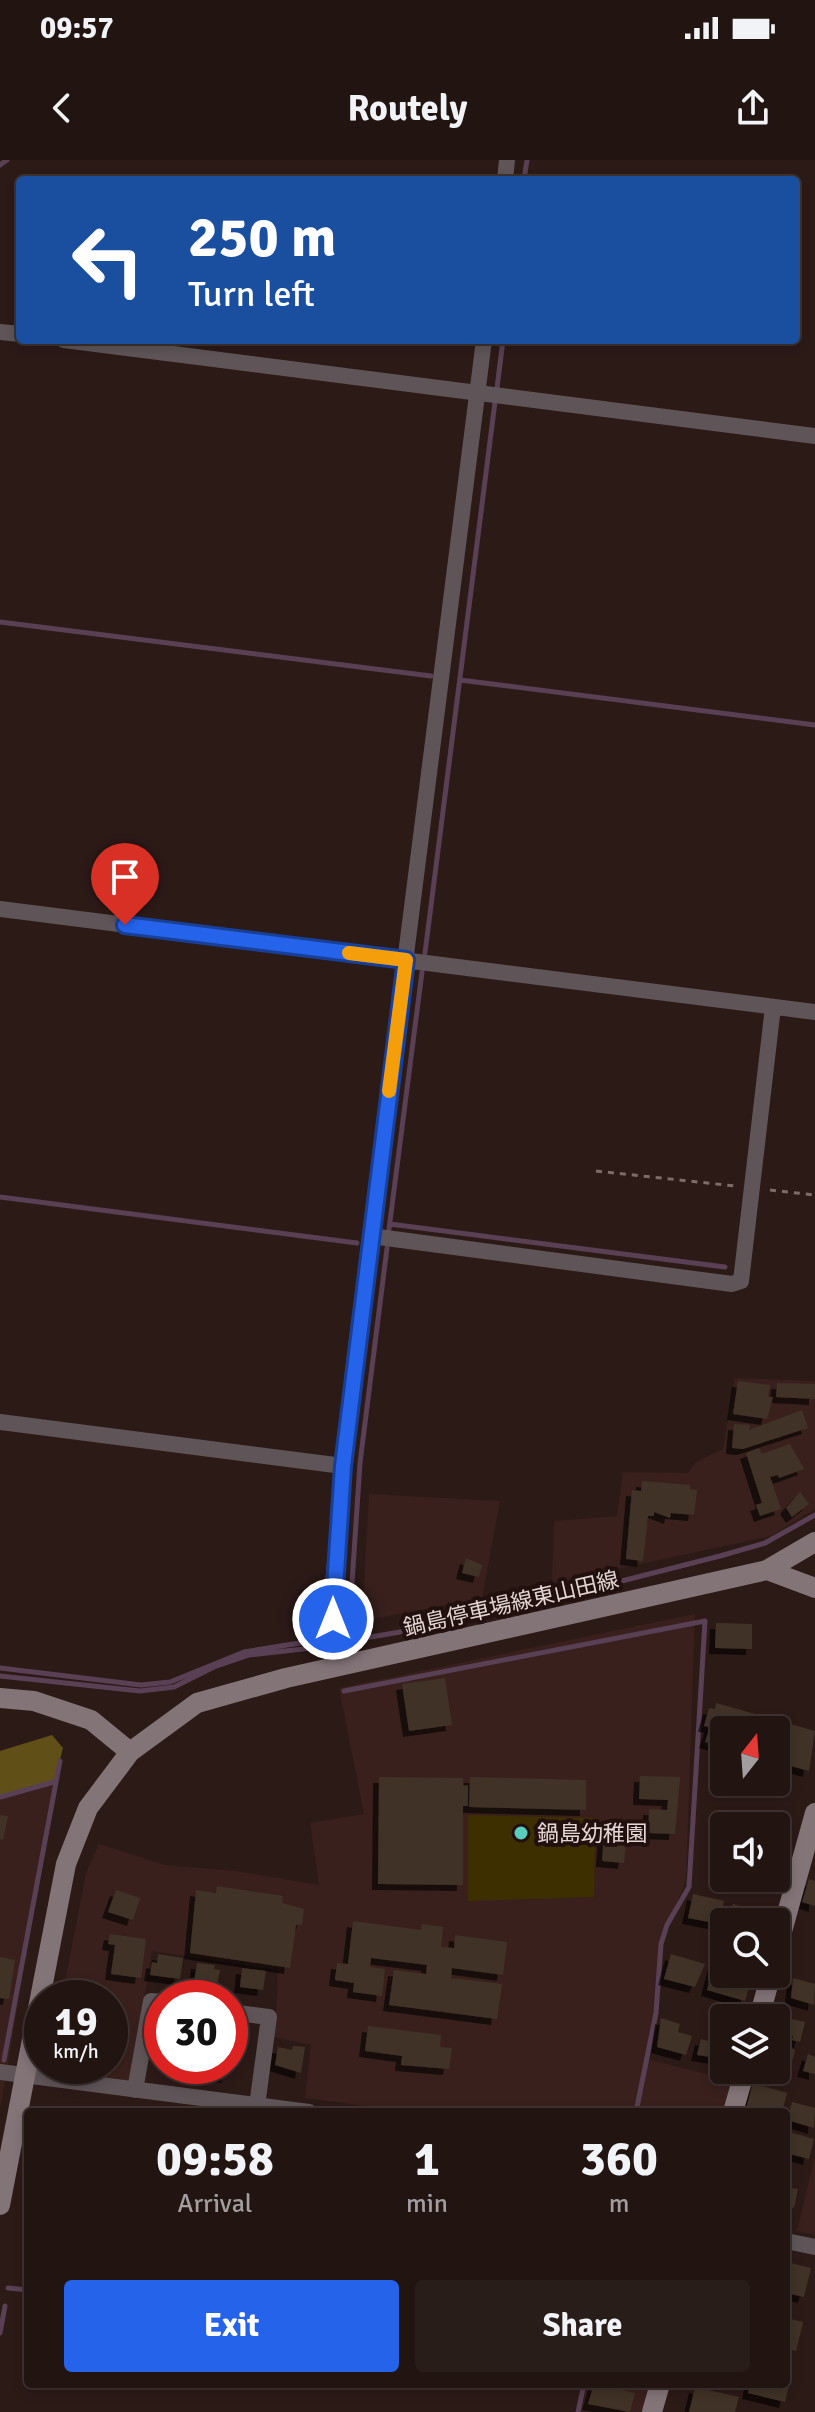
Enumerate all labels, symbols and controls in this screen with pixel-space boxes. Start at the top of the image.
text: 09:57 [40,10,114,47]
icon: back [40,86,84,130]
text: Routely [348,86,467,131]
icon: share [731,86,775,130]
text: 250 m [188,203,336,272]
icon: left [56,208,160,312]
text: Turn left [188,272,315,317]
pin [91,843,159,925]
icon: arrive [103,855,147,899]
street label: 鍋島停車場線東山田線 [401,1566,621,1641]
position arrow [291,1577,375,1661]
north arrow [710,1716,790,1796]
map controls [710,1716,790,2084]
button: sound [710,1812,790,1892]
place label: 鍋島幼稚園 [537,1820,647,1847]
marker: 鍋島幼稚園 [512,1824,530,1842]
button: search [710,1908,790,1988]
speed limit sign: 30 [144,1980,248,2084]
text: 19 [54,1997,98,2047]
button: layers [710,2004,790,2084]
text: km/h [53,2039,99,2064]
text: 09:58 [156,2130,274,2189]
text: 1 [414,2130,440,2189]
text: 360 [580,2130,658,2189]
text: Arrival [178,2188,252,2220]
text: min [406,2188,448,2220]
text: m [609,2188,629,2220]
button: Exit [64,2280,399,2372]
button: Share [415,2280,750,2372]

